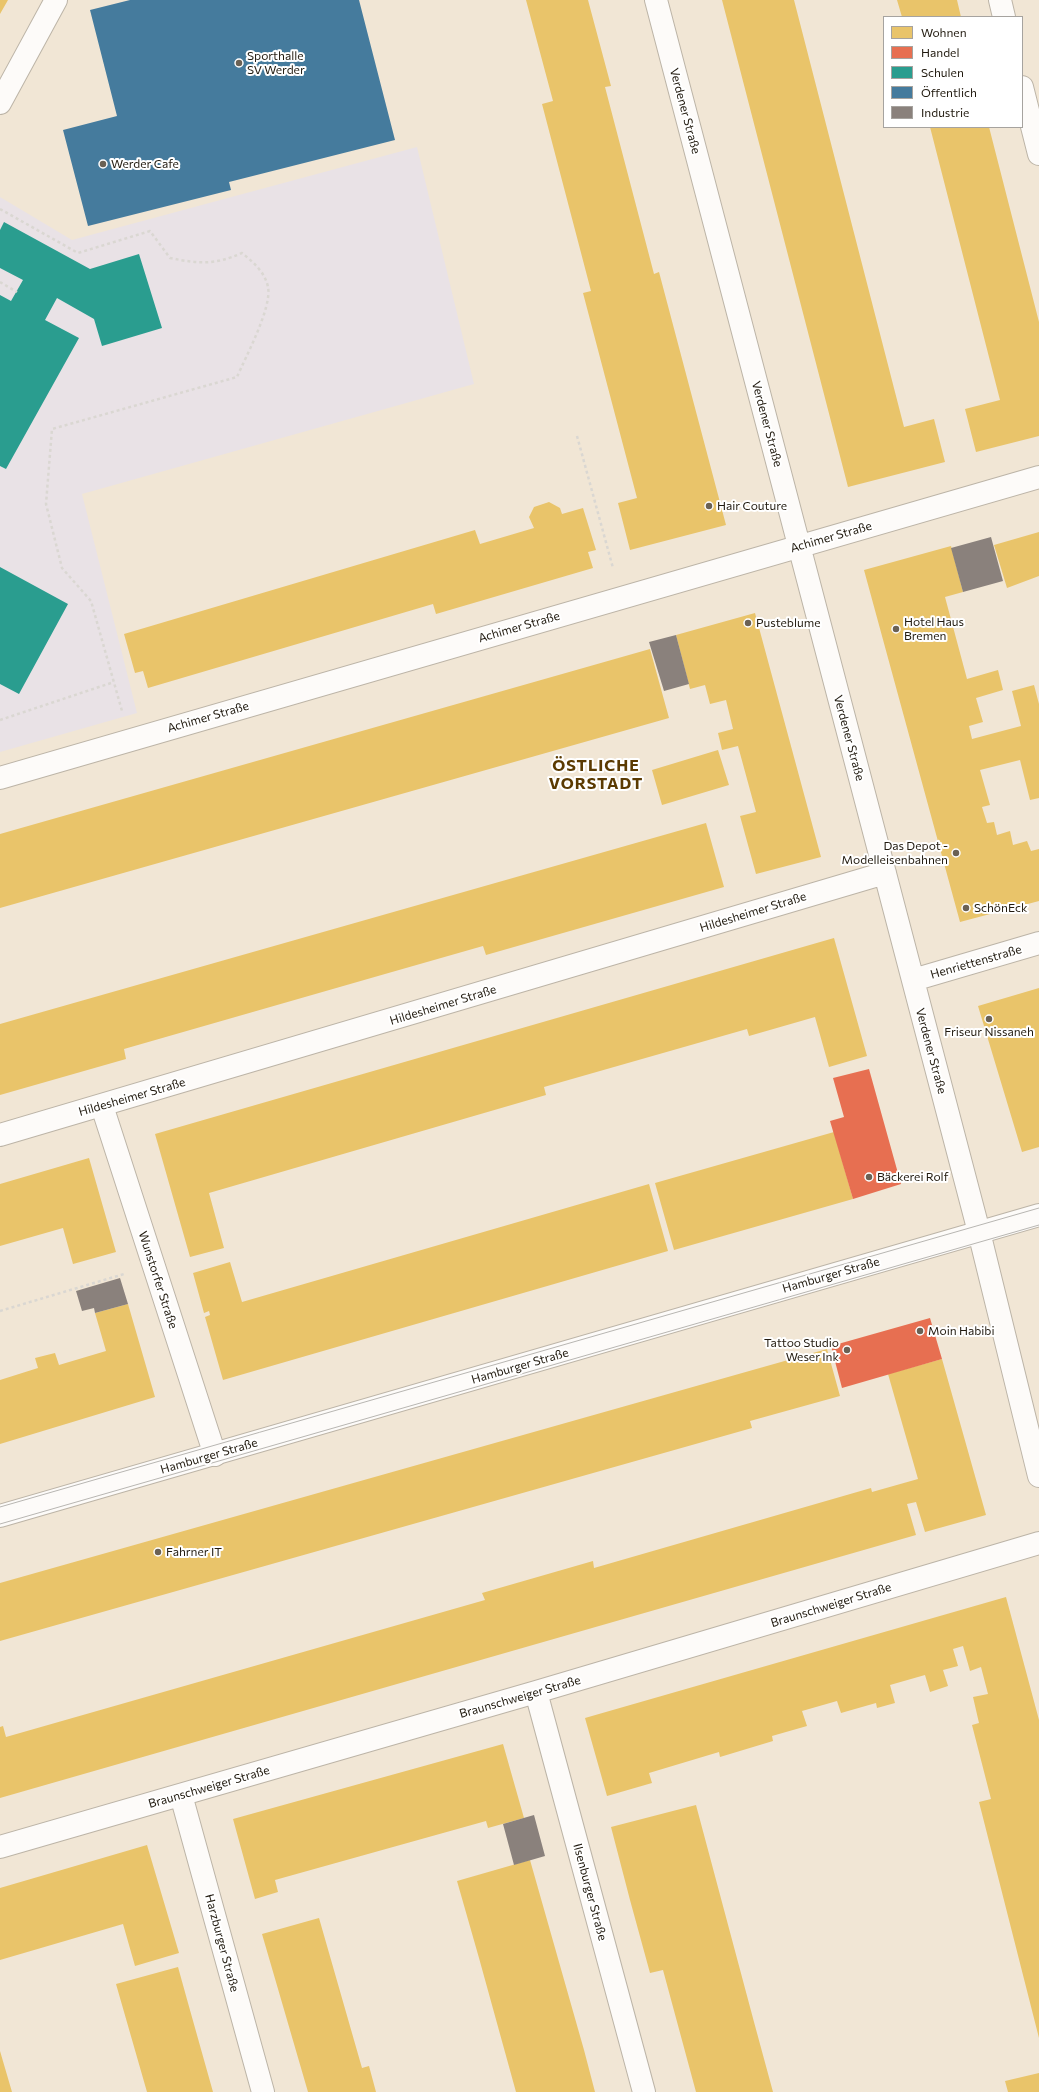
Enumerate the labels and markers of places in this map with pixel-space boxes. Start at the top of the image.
place label: Sporthalle SV Werder [247,49,305,77]
marker: Sporthalle SV Werder [234,58,244,68]
place label: Werder Cafe [111,157,179,171]
marker: Werder Cafe [98,159,108,169]
place label: Hair Couture [717,499,787,513]
marker: Hair Couture [704,501,714,511]
place label: Hotel Haus Bremen [904,615,964,643]
place label: Pusteblume [756,616,820,630]
marker: Pusteblume [743,618,753,628]
marker: Hotel Haus Bremen [891,624,901,634]
place label: Das Depot - Modelleisenbahnen [842,839,948,867]
marker: Das Depot - Modelleisenbahnen [951,848,961,858]
place label: SchönEck [974,901,1027,915]
marker: SchönEck [961,903,971,913]
marker: Friseur Nissaneh [984,1014,994,1024]
place label: Friseur Nissaneh [944,1025,1034,1039]
place label: Bäckerei Rolf [877,1170,948,1184]
marker: Bäckerei Rolf [864,1172,874,1182]
place label: Moin Habibi [928,1324,995,1338]
marker: Moin Habibi [915,1326,925,1336]
place label: Tattoo Studio Weser Ink [764,1336,839,1364]
marker: Tattoo Studio Weser Ink [842,1345,852,1355]
place label: Fahrner IT [166,1545,222,1559]
marker: Fahrner IT [153,1547,163,1557]

